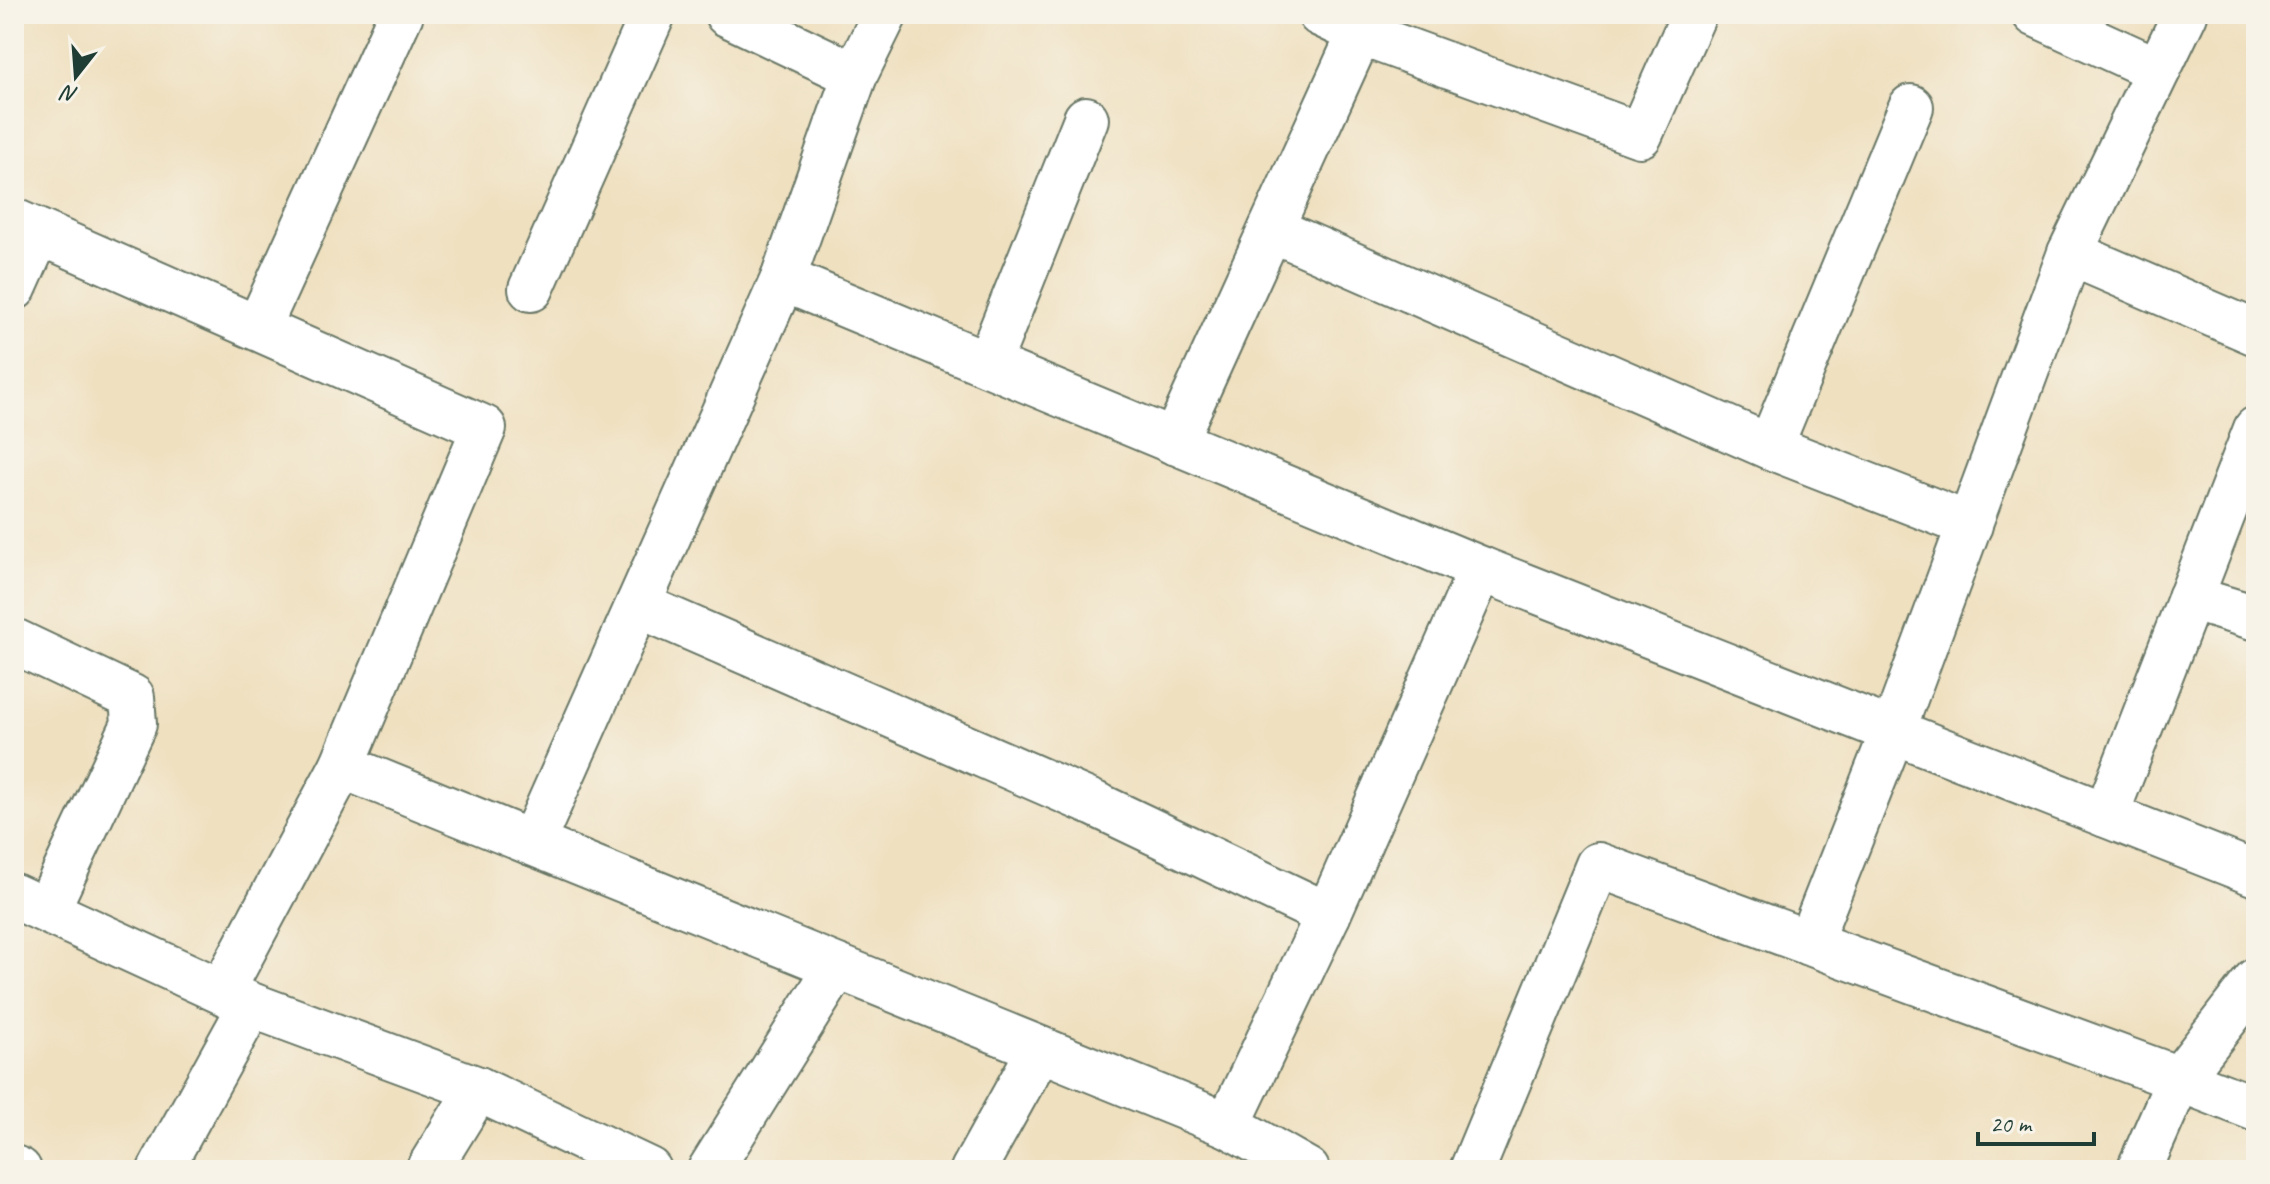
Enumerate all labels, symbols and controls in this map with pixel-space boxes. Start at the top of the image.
north arrow [36,36,116,116]
text: N [57,78,81,110]
scale bar [1978,1096,2094,1146]
text: 20 m [1990,1109,2033,1139]

